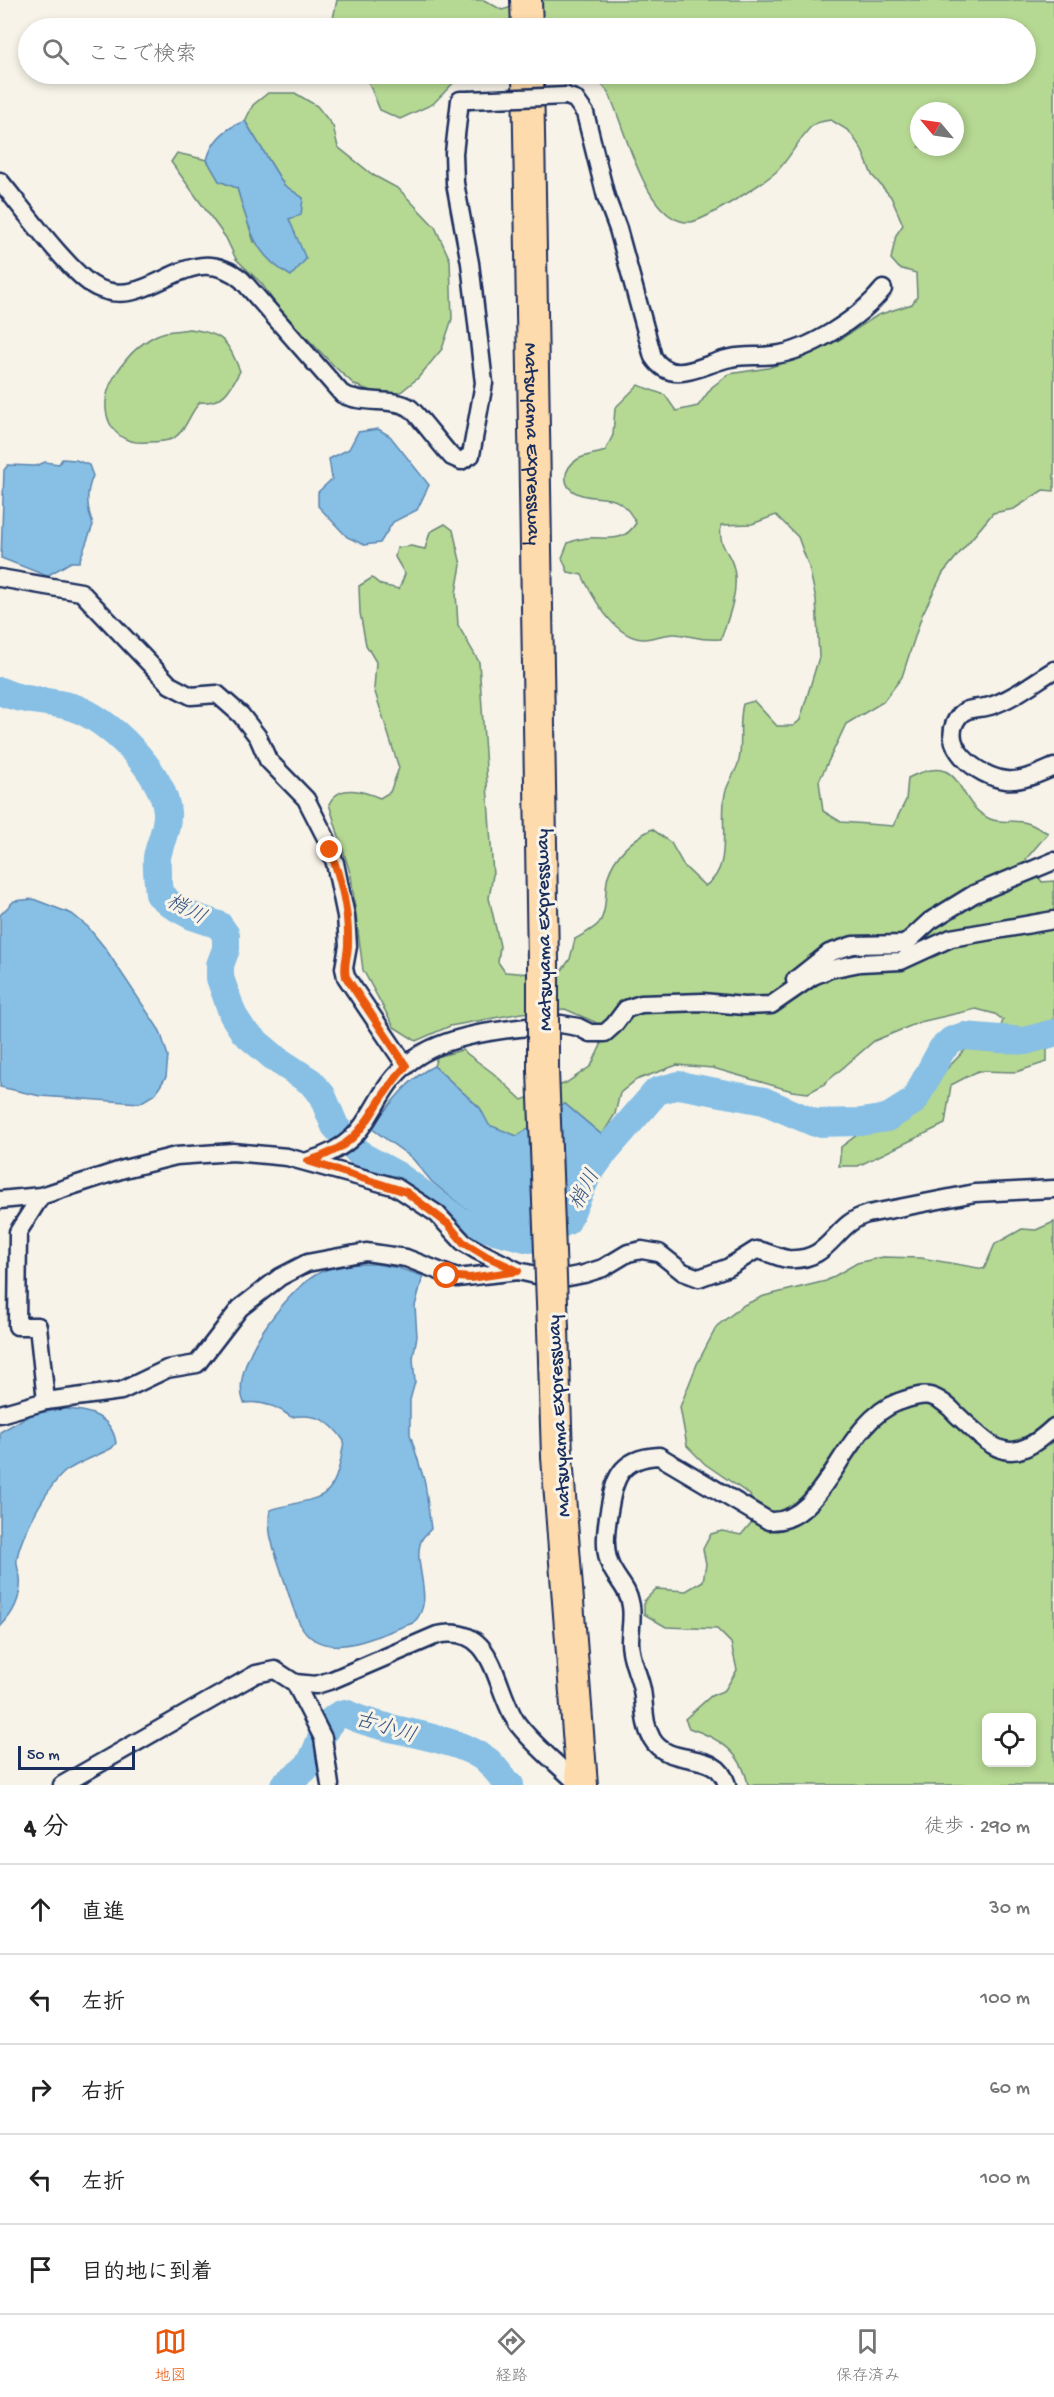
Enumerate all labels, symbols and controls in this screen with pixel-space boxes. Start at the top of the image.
search box [18,18,1036,84]
icon: search [39,35,72,68]
text: ここで検索 [87,43,197,69]
north arrow [910,102,964,156]
street label: Matsuyama Expressway [518,343,544,546]
street label: Matsuyama Expressway [532,828,559,1031]
route end [316,836,342,862]
water label: 梢川 [161,889,210,932]
water label: 梢川 [564,1166,607,1215]
route start [433,1262,459,1288]
street label: Matsuyama Expressway [544,1314,577,1517]
water label: 古小川 [351,1707,419,1751]
map controls [982,1713,1036,1767]
button: locate [982,1713,1036,1767]
scale bar [18,1743,135,1770]
text: 50 m [27,1747,60,1766]
text: 4 分 [24,1814,68,1845]
text: 徒歩 · 290 m [924,1817,1030,1840]
icon: ahead [24,1893,57,1926]
text: 30 m [989,1898,1030,1921]
text: 直進 [81,1901,125,1927]
icon: left [24,1983,57,2016]
text: 100 m [980,1988,1030,2011]
text: 左折 [81,1991,125,2017]
icon: right [24,2073,57,2106]
text: 60 m [990,2078,1030,2101]
text: 右折 [81,2081,125,2107]
icon: left [24,2163,57,2196]
text: 100 m [980,2168,1030,2191]
text: 左折 [81,2171,125,2197]
icon: arrive [24,2253,57,2286]
text: 目的地に到着 [81,2261,213,2287]
tab: 地図 [154,2325,187,2387]
tab: 経路 [495,2325,528,2387]
tab: 保存済み [836,2325,900,2387]

